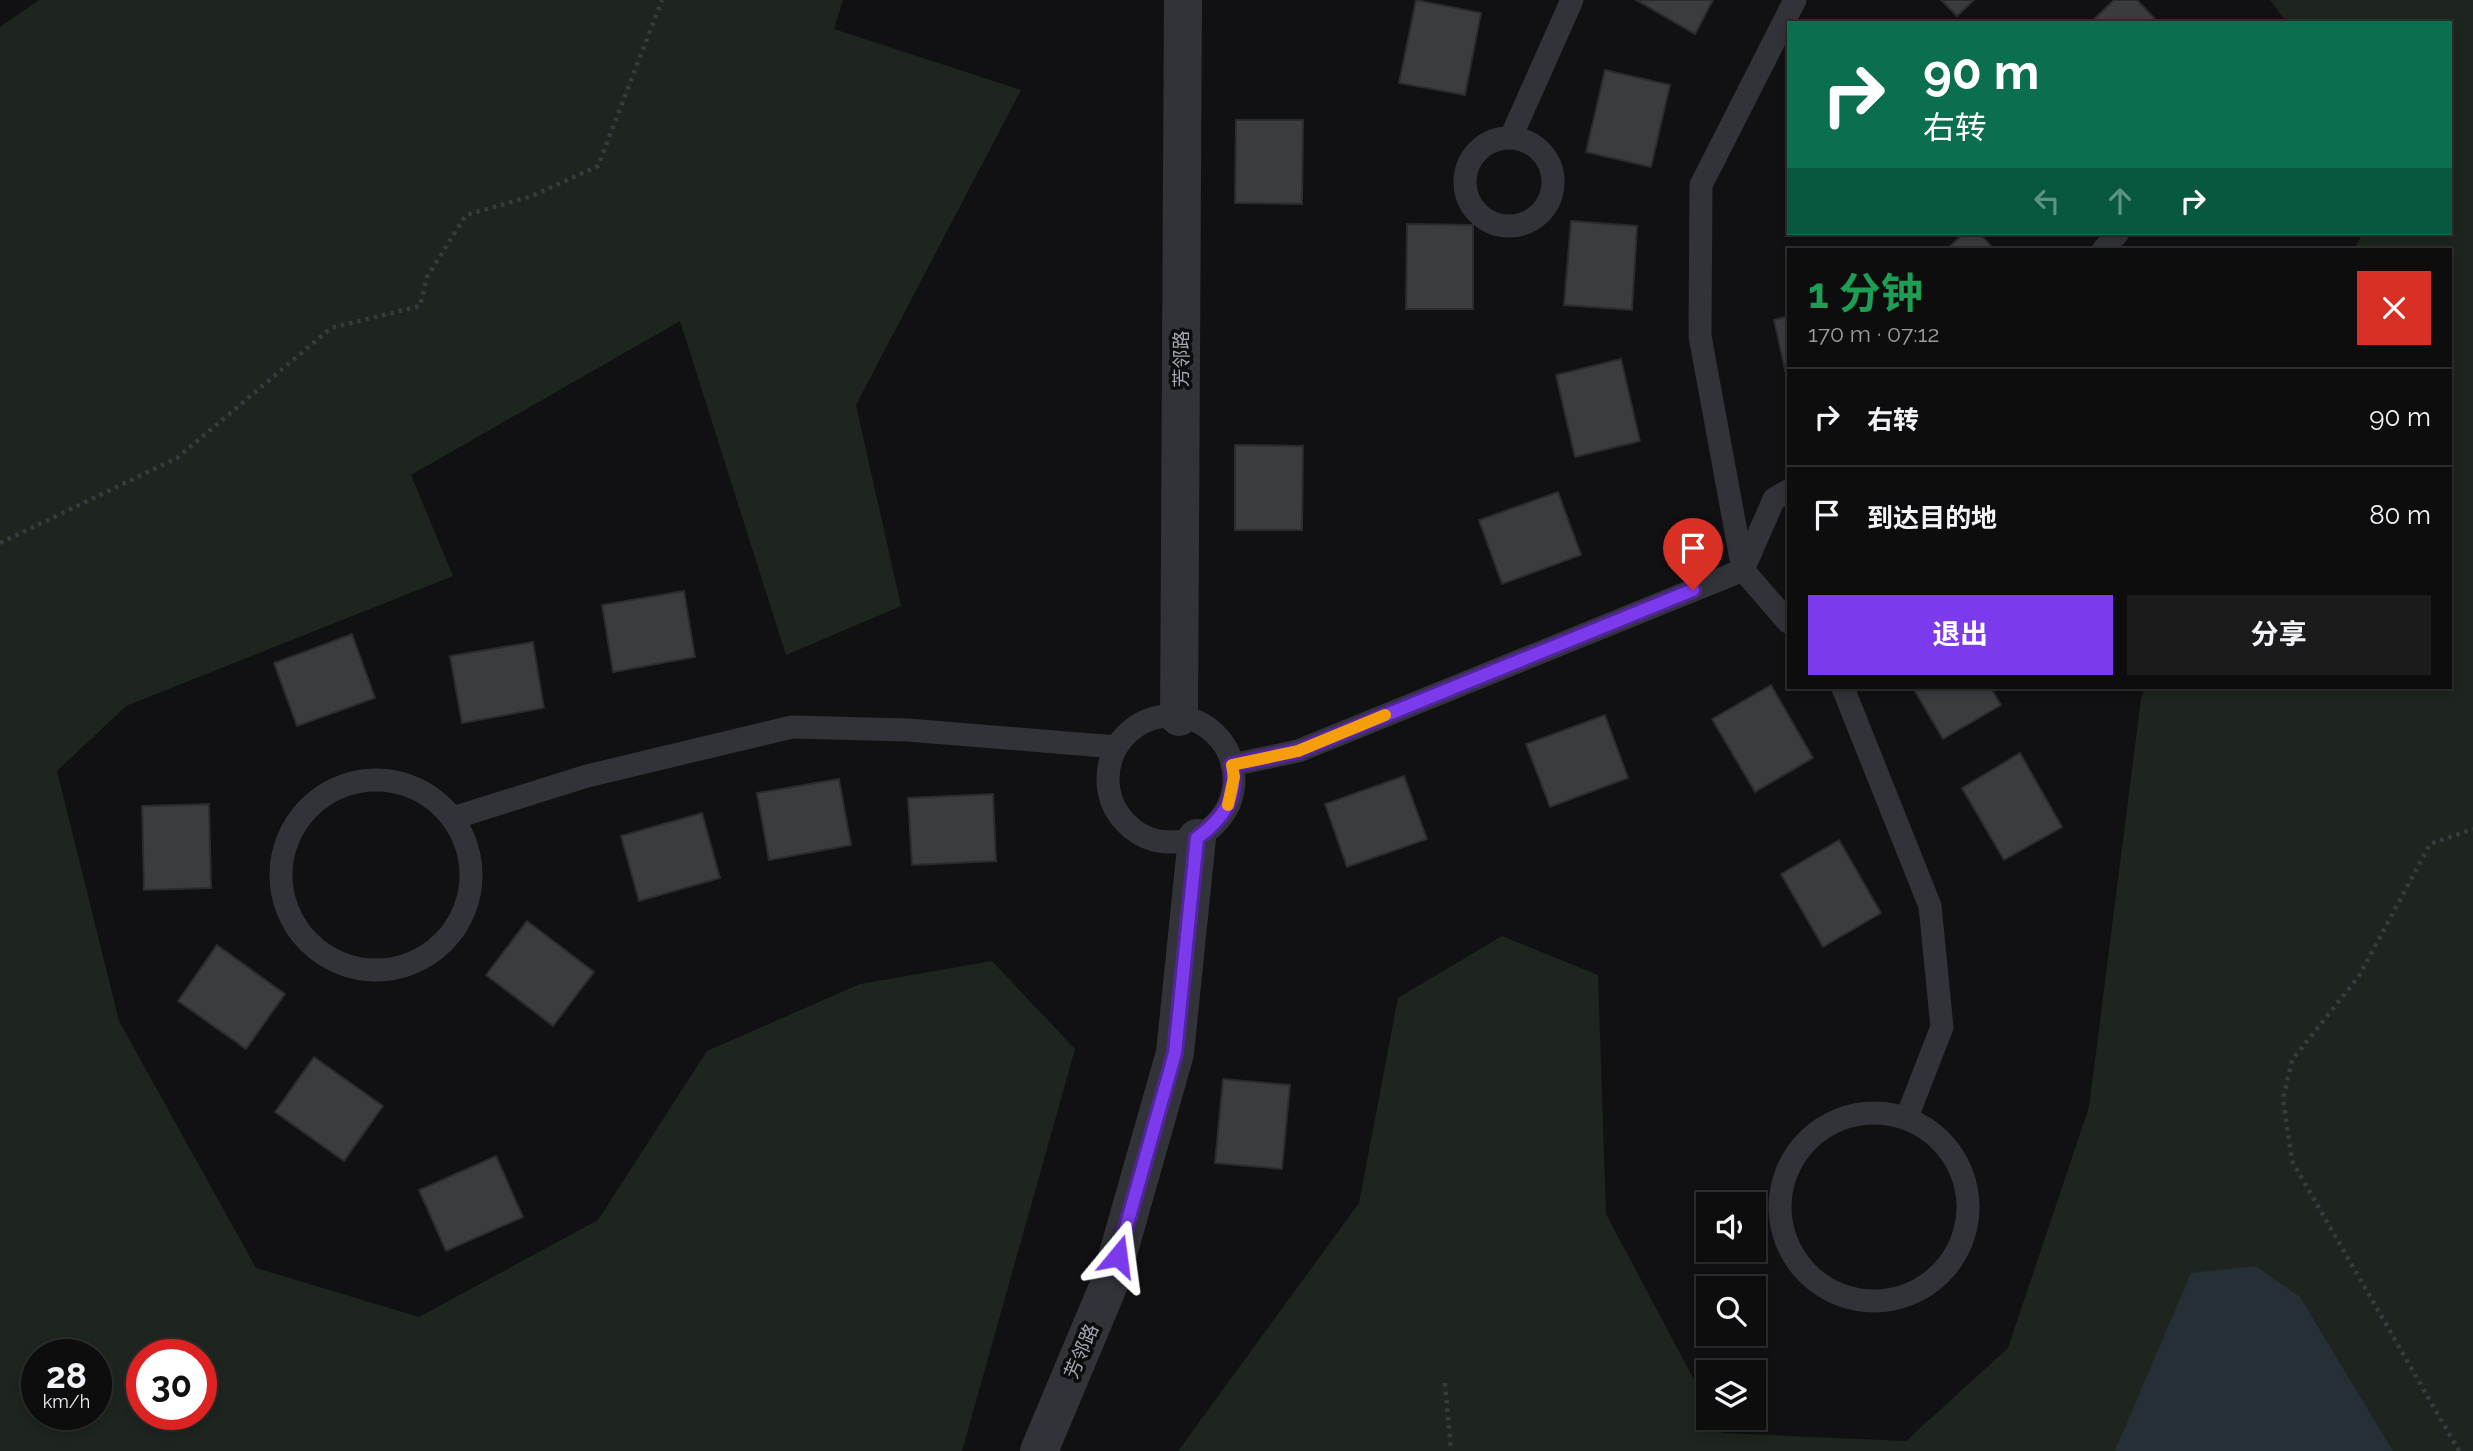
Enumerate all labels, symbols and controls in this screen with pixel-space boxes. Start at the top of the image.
text: 90 m [1923,43,2039,100]
icon: right [1808,49,1899,140]
text: 右转 [1923,109,1987,146]
icon: left [2028,182,2066,220]
icon: ahead [2101,182,2139,220]
icon: right [2174,182,2212,220]
text: 1 分钟 [1808,269,1923,318]
button: close [2357,271,2431,345]
text: 170 m · 07:12 [1808,320,1939,347]
street label: 芳邻路 [1170,330,1192,388]
icon: right [1808,398,1846,436]
text: 90 m [2369,402,2431,432]
text: 右转 [1867,405,1919,435]
icon: arrive [1808,496,1846,534]
text: 80 m [2369,500,2431,530]
text: 到达目的地 [1867,503,1997,533]
pin [1663,518,1723,590]
icon: arrive [1674,529,1712,567]
button: 退出 [1808,595,2113,675]
button: 分享 [2127,595,2431,675]
map controls [1696,1192,1766,1430]
button: sound [1696,1192,1766,1262]
position arrow [1081,1219,1155,1293]
button: search [1696,1276,1766,1346]
street label: 芳邻路 [1060,1320,1102,1382]
speed limit sign: 30 [126,1339,217,1430]
text: 28 [46,1355,87,1396]
button: layers [1696,1360,1766,1430]
text: km/h [43,1391,90,1412]

